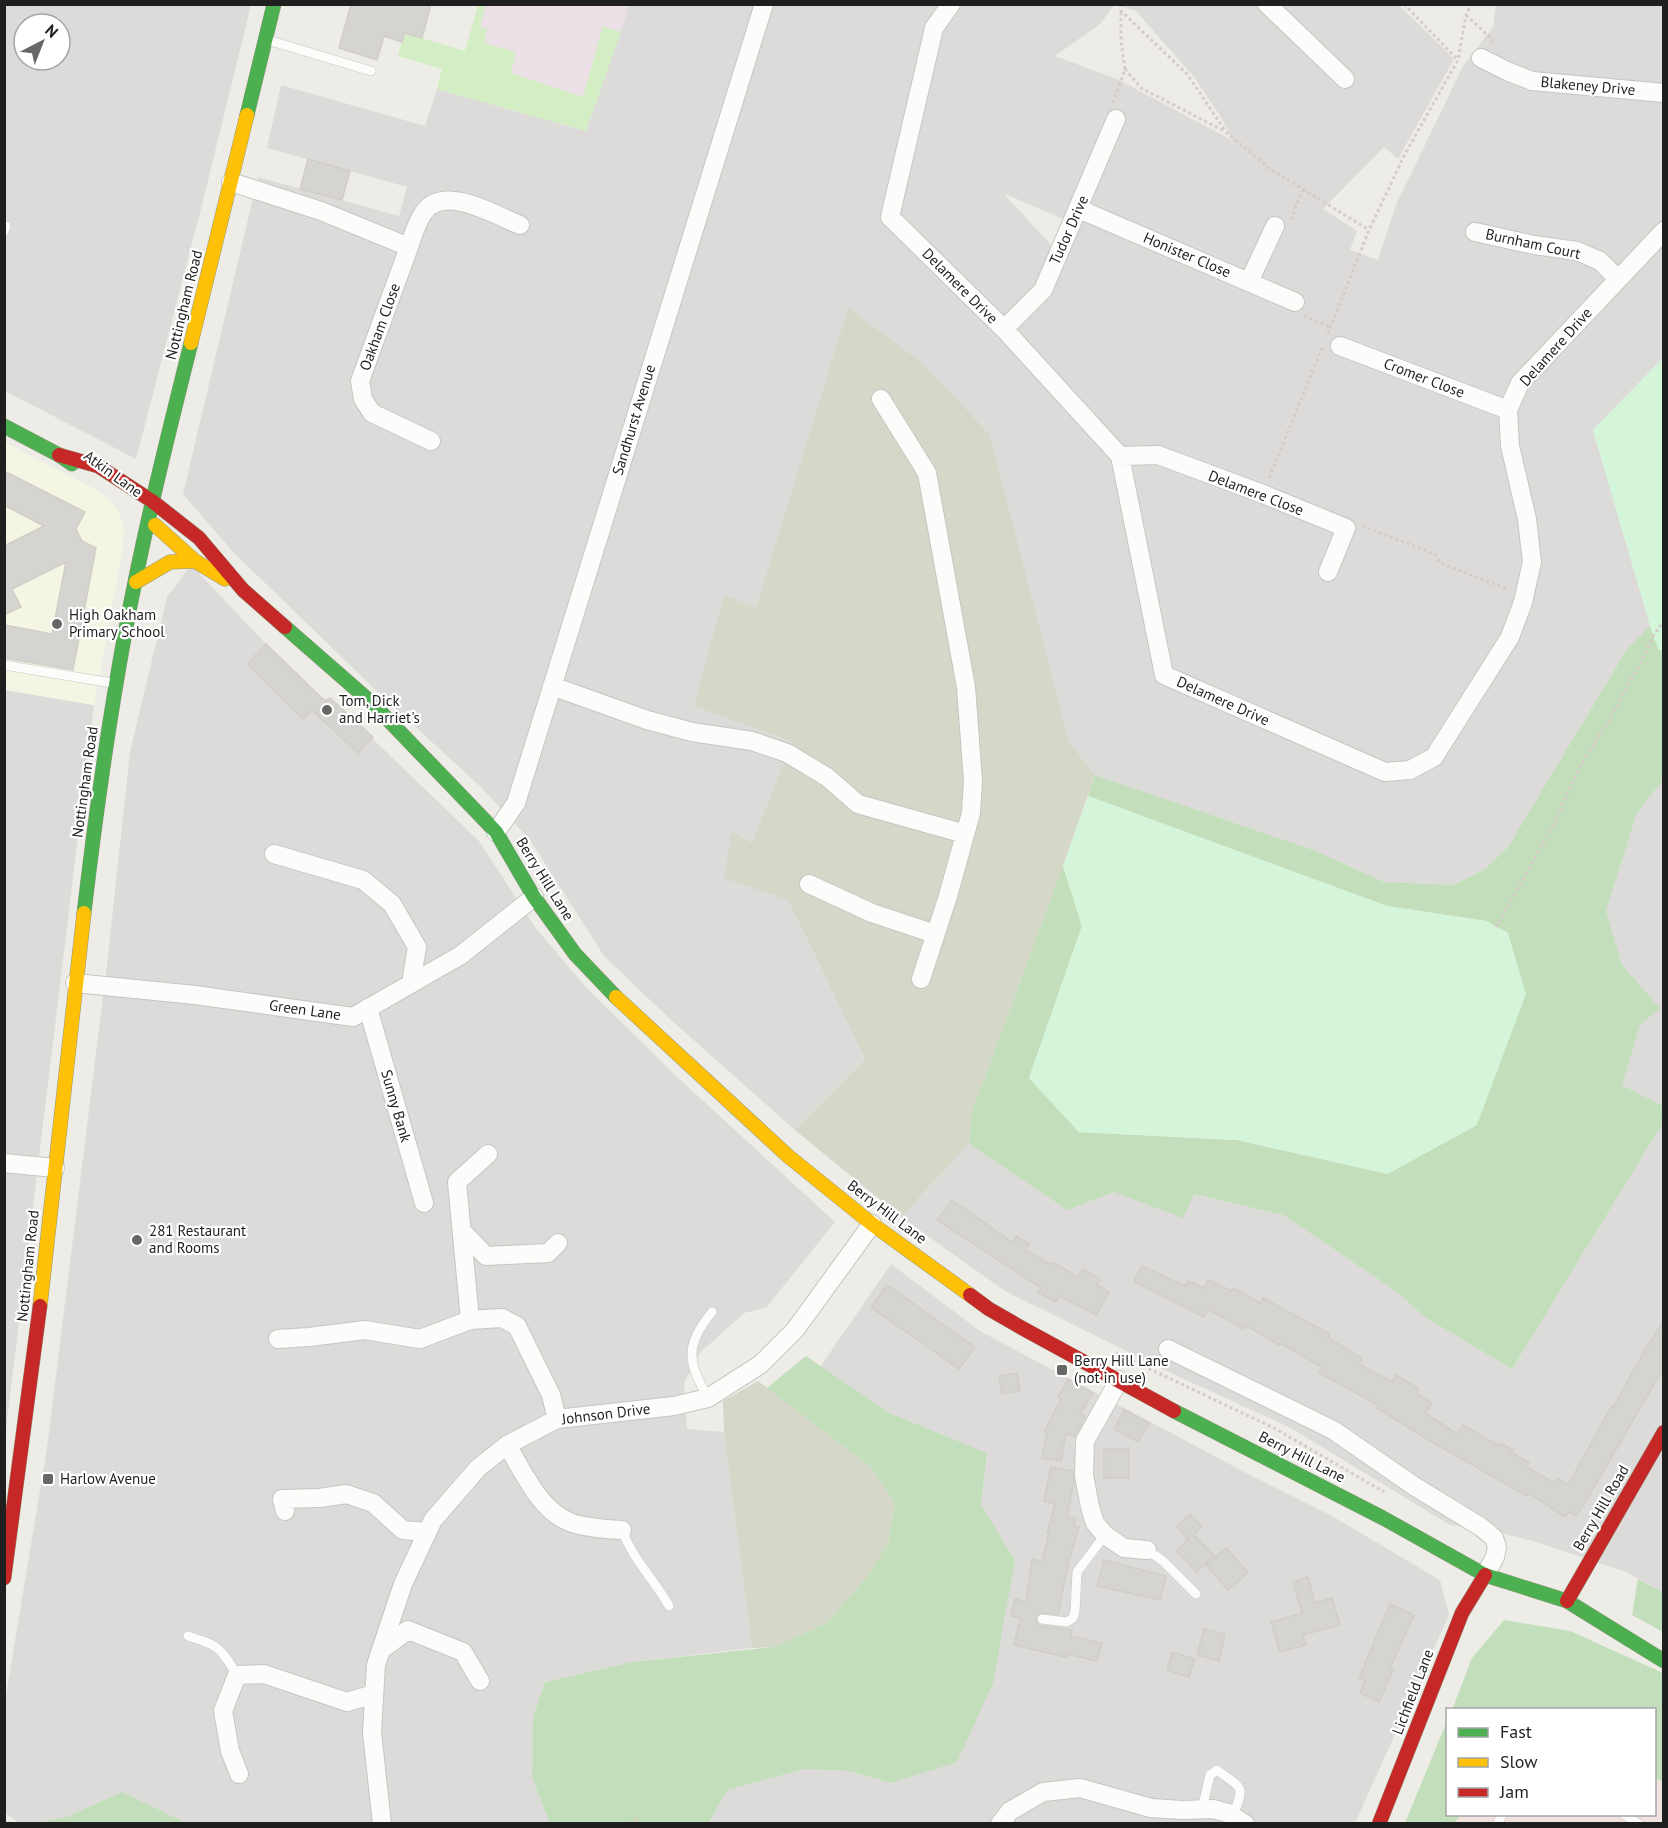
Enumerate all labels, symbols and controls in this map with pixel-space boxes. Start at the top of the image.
north arrow [12,12,72,72]
text: N [41,20,63,42]
street label: Blakeney Drive [1540,72,1636,99]
street label: Tudor Drive [1045,192,1092,267]
street label: Burnham Court [1484,224,1582,263]
street label: Honister Close [1141,228,1234,281]
street label: Delamere Drive [918,244,1002,328]
street label: Nottingham Road [161,248,206,362]
street label: Oakham Close [355,281,404,373]
street label: Delamere Drive [1515,303,1596,390]
street label: Cromer Close [1381,353,1467,402]
street label: Sandhurst Avenue [608,362,659,478]
street label: Atkin Lane [80,446,146,501]
street label: Delamere Close [1206,466,1307,519]
place label: High Oakham Primary School [69,605,165,641]
marker: High Oakham Primary School [50,617,64,631]
street label: Delamere Drive [1174,672,1272,729]
place label: Tom, Dick and Harriet's [339,691,420,727]
marker: Tom, Dick and Harriet's [320,703,334,717]
street label: Nottingham Road [67,725,102,839]
street label: Berry Hill Lane [512,834,579,924]
street label: Green Lane [268,995,342,1024]
street label: Sunny Bank [377,1067,416,1145]
street label: Berry Hill Lane [844,1176,931,1248]
street label: Nottingham Road [12,1209,43,1323]
place label: 281 Restaurant and Rooms [149,1221,246,1257]
marker: 281 Restaurant and Rooms [130,1233,144,1247]
place label: Berry Hill Lane (not in use) [1074,1351,1169,1387]
marker: Berry Hill Lane (not in use) [1055,1363,1069,1377]
street label: Johnson Drive [560,1399,651,1428]
street label: Berry Hill Lane [1256,1427,1349,1486]
street label: Berry Hill Road [1568,1462,1633,1554]
place label: Harlow Avenue [60,1469,156,1488]
marker: Harlow Avenue [41,1472,55,1486]
street label: Lichfield Lane [1388,1647,1437,1737]
legend [1446,1708,1656,1816]
text: Fast [1500,1720,1532,1743]
text: Slow [1500,1750,1538,1773]
text: Jam [1499,1780,1529,1803]

